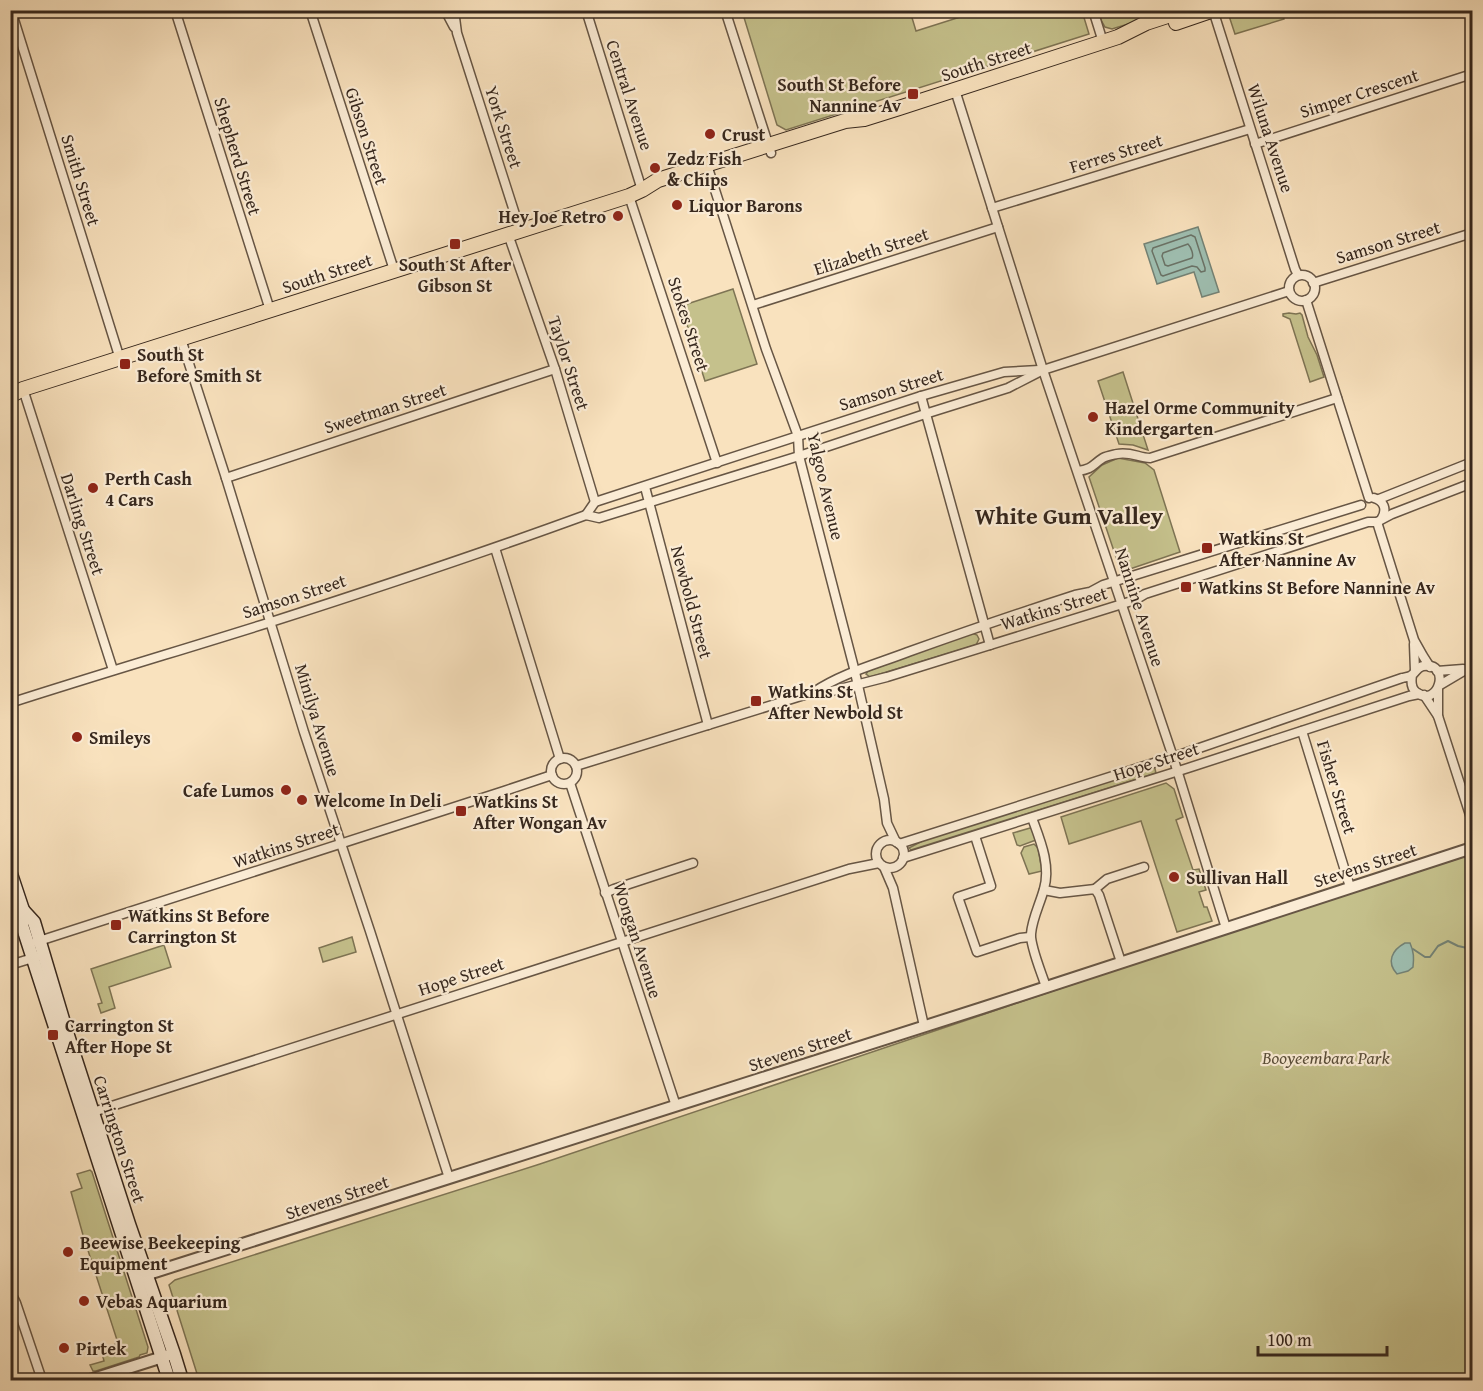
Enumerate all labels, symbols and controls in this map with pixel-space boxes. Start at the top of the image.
street label: South Street [937,33,1035,88]
street label: Central Avenue [599,36,661,154]
street label: Simper Crescent [1296,61,1423,125]
place label: South St Before Nannine Av [777,71,902,119]
street label: Wiluna Avenue [1241,80,1301,196]
street label: York Street [478,82,530,172]
street label: Gibson Street [339,84,396,189]
marker: South St Before Nannine Av [906,87,920,101]
street label: Shepherd Street [207,94,269,219]
place label: Crust [722,121,766,148]
street label: Ferres Street [1066,126,1167,180]
marker: Crust [703,127,717,141]
street label: Smith Street [54,131,108,230]
place label: Zedz Fish & Chips [667,145,742,193]
marker: Zedz Fish & Chips [648,161,662,175]
place label: Liquor Barons [689,192,803,219]
marker: Liquor Barons [670,198,684,212]
place label: Hey Joe Retro [499,203,606,230]
marker: Hey Joe Retro [611,209,625,223]
street label: Samson Street [1332,213,1444,271]
street label: Elizabeth Street [810,220,933,282]
marker: South St After Gibson St [448,237,462,251]
street label: South Street [278,245,376,300]
place label: South St After Gibson St [399,251,512,299]
street label: Stokes Street [661,273,717,375]
street label: Taylor Street [541,312,597,414]
place label: South St Before Smith St [137,341,262,389]
marker: South St Before Smith St [118,357,132,371]
street label: Samson Street [835,360,947,418]
street label: Sweetman Street [320,375,450,441]
place label: Hazel Orme Community Kindergarten [1105,394,1295,442]
marker: Hazel Orme Community Kindergarten [1086,410,1100,424]
street label: Yalgoo Avenue [800,429,852,543]
place label: Perth Cash 4 Cars [105,465,192,513]
street label: Darling Street [54,470,112,579]
marker: Perth Cash 4 Cars [86,481,100,495]
district label: White Gum Valley [975,498,1164,533]
place label: Watkins St After Nannine Av [1219,525,1357,573]
marker: Watkins St After Nannine Av [1200,541,1214,555]
street label: Newbold Street [664,543,720,662]
street label: Nannine Avenue [1108,544,1172,670]
street label: Samson Street [238,566,350,626]
place label: Watkins St Before Nannine Av [1198,574,1436,601]
street label: Watkins Street [997,579,1111,637]
marker: Watkins St Before Nannine Av [1179,580,1193,594]
street label: Minilya Avenue [288,660,348,780]
place label: Watkins St After Newbold St [768,678,903,726]
marker: Watkins St After Newbold St [749,694,763,708]
place label: Smileys [89,724,151,751]
marker: Smileys [70,730,84,744]
street label: Hope Street [1110,734,1203,788]
street label: Fisher Street [1310,737,1364,838]
place label: Cafe Lumos [183,777,274,804]
marker: Cafe Lumos [279,783,293,797]
place label: Welcome In Deli [314,787,442,814]
place label: Watkins St After Wongan Av [473,788,607,836]
marker: Welcome In Deli [295,793,309,807]
marker: Watkins St After Wongan Av [454,804,468,818]
street label: Watkins Street [229,815,343,875]
street label: Stevens Street [1310,835,1421,894]
place label: Sullivan Hall [1186,864,1288,891]
marker: Sullivan Hall [1167,870,1181,884]
street label: Wongan Avenue [607,878,669,1002]
place label: Watkins St Before Carrington St [128,902,270,950]
marker: Watkins St Before Carrington St [109,918,123,932]
street label: Hope Street [415,949,508,1003]
place label: Carrington St After Hope St [65,1012,174,1060]
street label: Stevens Street [745,1019,856,1078]
marker: Carrington St After Hope St [46,1028,60,1042]
park label: Booyeembara Park [1261,1044,1390,1071]
street label: Carrington Street [87,1072,153,1207]
street label: Stevens Street [282,1167,393,1226]
place label: Beewise Beekeeping Equipment [80,1229,241,1277]
marker: Beewise Beekeeping Equipment [61,1245,75,1259]
place label: Vebas Aquarium [96,1288,228,1315]
marker: Vebas Aquarium [77,1294,91,1308]
scale bar [1258,1319,1387,1357]
text: 100 m [1267,1326,1312,1353]
place label: Pirtek [76,1335,127,1362]
marker: Pirtek [57,1341,71,1355]

